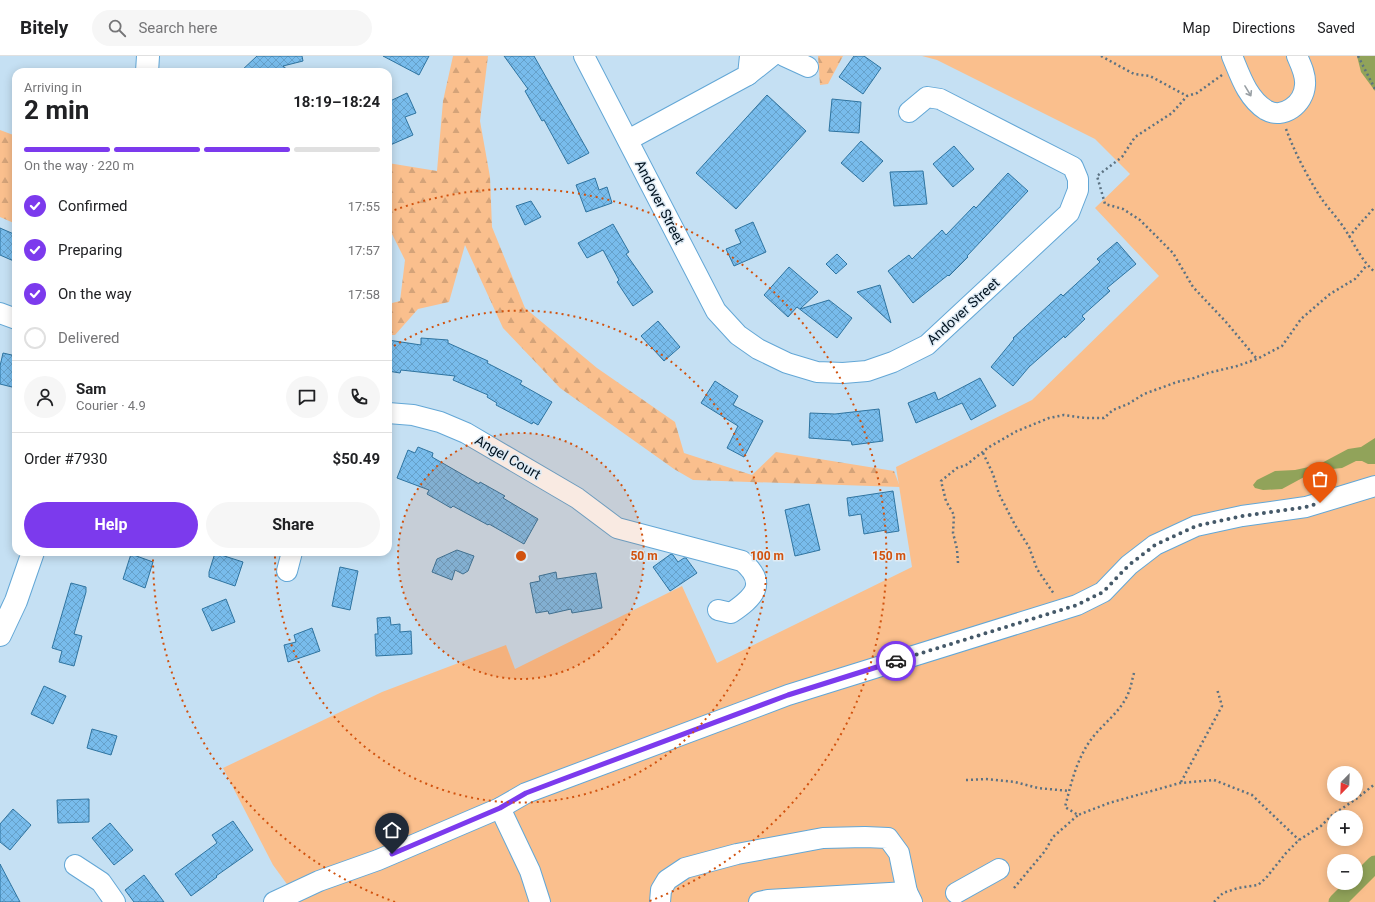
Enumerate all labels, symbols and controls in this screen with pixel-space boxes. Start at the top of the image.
search box [92,10,372,46]
text: Bitely [20,16,68,39]
icon: search [106,17,128,39]
text: Search here [138,19,217,37]
text: Map [1183,20,1210,36]
text: Directions [1232,20,1295,36]
text: Saved [1317,20,1355,36]
text: Arriving in [24,80,82,95]
one-way arrow [1245,85,1253,97]
text: 18:19–18:24 [293,93,380,111]
text: 2 min [24,95,89,125]
street label: Andover Street [632,157,688,247]
text: On the way · 220 m [24,158,134,173]
icon: check [24,195,46,217]
text: Confirmed [58,197,128,215]
text: 17:55 [348,199,380,214]
icon: check [24,239,46,261]
text: Preparing [58,241,122,259]
text: 17:57 [348,243,380,258]
street label: Andover Street [923,274,1003,348]
icon: check [24,283,46,305]
text: On the way [58,285,132,303]
text: 17:58 [348,287,380,302]
text: Delivered [58,329,120,347]
button: person [24,376,66,418]
button: chat [286,376,328,418]
button: phone [338,376,380,418]
text: Sam [76,380,106,398]
text: Courier · 4.9 [76,398,146,413]
street label: Angel Court [472,432,544,483]
text: Order #7930 [24,450,107,468]
text: $50.49 [333,450,380,468]
pin [1303,462,1337,503]
icon: bag [1309,468,1331,490]
button: Help [24,502,198,548]
button: Share [206,502,380,548]
centre of rings [514,549,528,563]
text: 50 m [630,549,658,563]
text: 100 m [750,549,784,563]
text: 150 m [872,549,906,563]
courier [876,641,916,681]
icon: car [885,650,907,672]
north arrow [1327,766,1363,802]
map controls [1327,766,1363,890]
button: + [1327,810,1363,846]
pin [375,813,409,854]
icon: home [381,819,403,841]
button: − [1327,854,1363,890]

